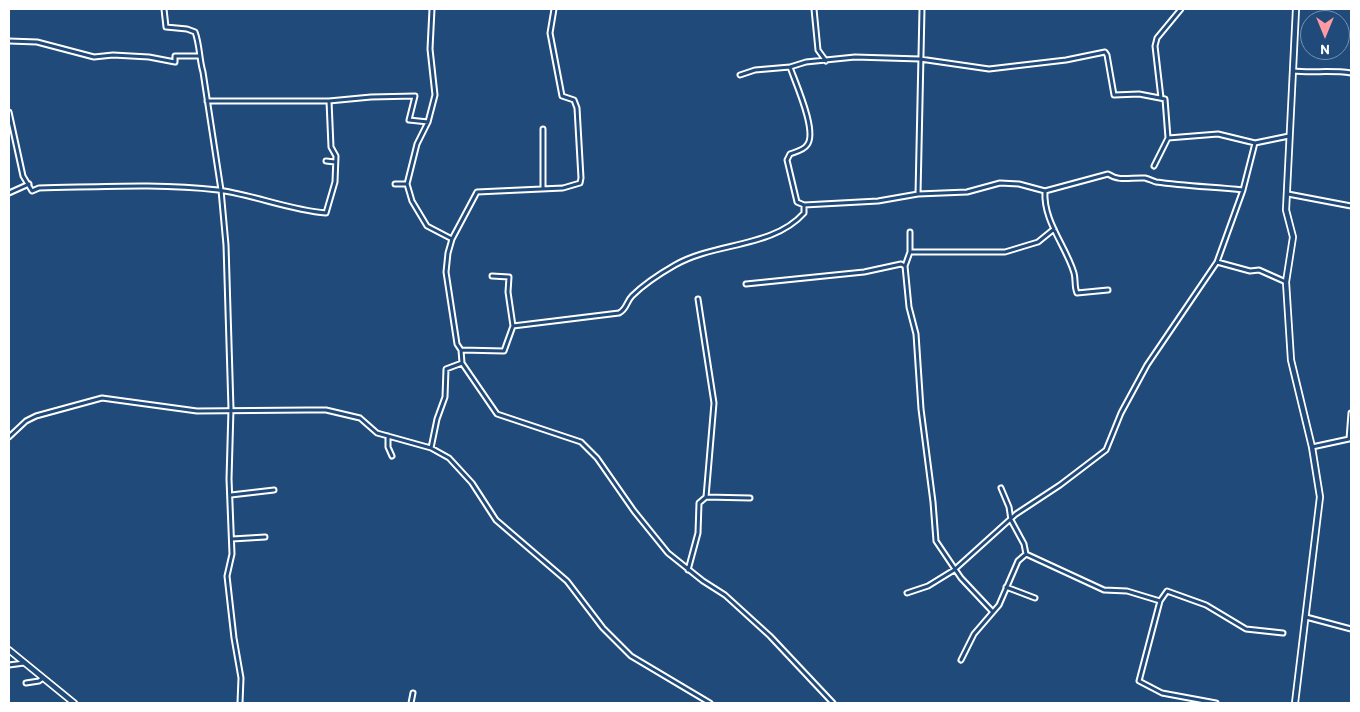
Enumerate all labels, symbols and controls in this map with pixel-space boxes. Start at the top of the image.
north arrow [1300,10,1350,60]
text: N [1320,41,1330,58]

